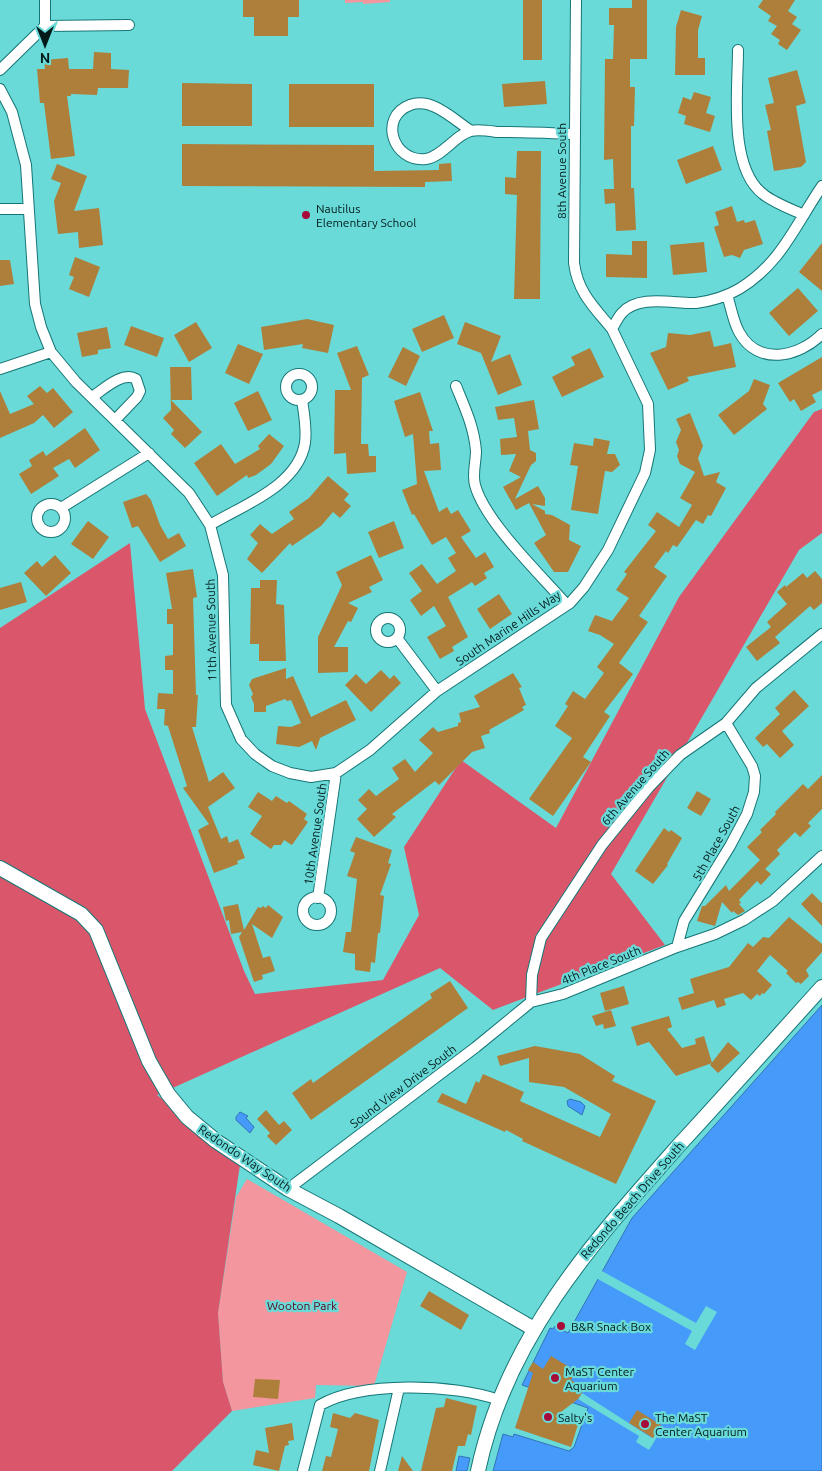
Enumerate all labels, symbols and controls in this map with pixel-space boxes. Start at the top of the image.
north arrow [20,20,70,70]
text: N [40,50,50,66]
street label: 8th Avenue South [555,123,568,219]
place label: Nautilus Elementary School [316,202,416,229]
marker: Nautilus Elementary School [300,209,312,221]
street label: 11th Avenue South [204,579,218,681]
street label: South Marine Hills Way [453,588,563,668]
street label: 6th Avenue South [599,747,671,827]
street label: 10th Avenue South [301,782,329,886]
street label: 5th Place South [690,803,742,883]
street label: 4th Place South [560,943,642,987]
street label: Sound View Drive South [347,1042,459,1130]
street label: Redondo Way South [196,1122,294,1194]
street label: Redondo Beach Drive South [578,1139,686,1261]
park label: Wooton Park [267,1299,337,1312]
marker: B&R Snack Box [555,1320,567,1332]
place label: B&R Snack Box [571,1320,651,1333]
place label: MaST Center Aquarium [565,1365,634,1392]
marker: MaST Center Aquarium [549,1372,561,1384]
marker: Salty's [542,1411,554,1423]
place label: Salty's [558,1411,592,1424]
place label: The MaST Center Aquarium [655,1411,747,1438]
marker: The MaST Center Aquarium [639,1418,651,1430]

